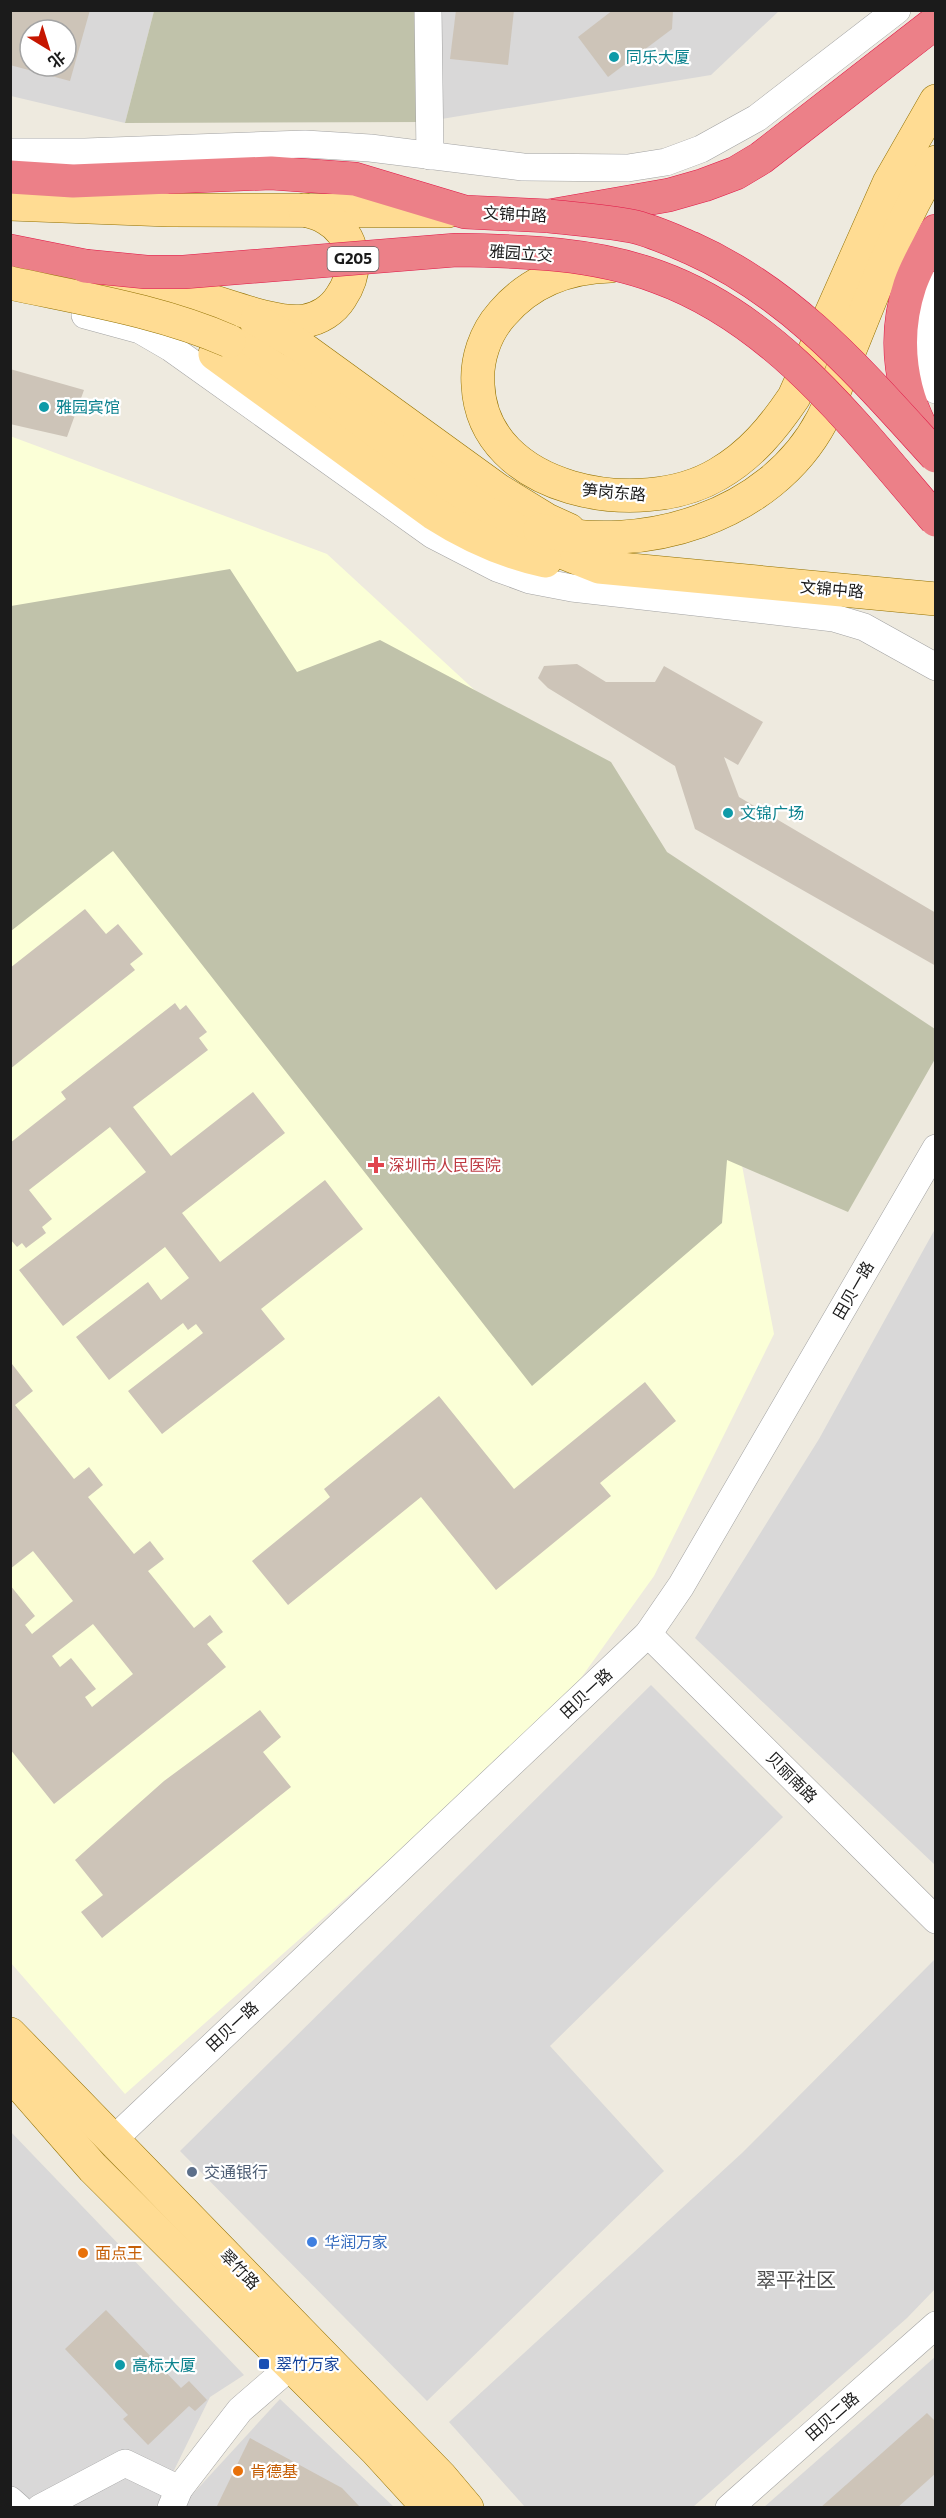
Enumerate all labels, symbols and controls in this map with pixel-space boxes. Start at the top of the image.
north arrow [18,18,78,78]
place label: 同乐大厦 [626,47,690,66]
text: 北 [45,48,70,73]
marker: 同乐大厦 [607,50,621,64]
street label: 文锦中路 [483,202,547,225]
street label: 雅园立交 [488,241,554,264]
road number: G205 [328,247,378,271]
place label: 雅园宾馆 [56,397,120,416]
marker: 雅园宾馆 [37,400,51,414]
street label: 笋岗东路 [581,479,647,504]
street label: 文锦中路 [799,576,865,601]
place label: 文锦广场 [740,803,804,822]
marker: 文锦广场 [721,806,735,820]
place label: 深圳市人民医院 [389,1155,501,1174]
marker: 深圳市人民医院 [367,1156,385,1174]
street label: 田贝一路 [828,1257,877,1322]
street label: 田贝一路 [556,1664,616,1721]
street label: 贝丽南路 [763,1747,822,1806]
street label: 田贝一路 [202,1997,262,2054]
place label: 交通银行 [204,2162,268,2181]
marker: 交通银行 [185,2165,199,2179]
place label: 华润万家 [324,2232,388,2251]
marker: 华润万家 [305,2235,319,2249]
place label: 面点王 [95,2243,143,2262]
street label: 翠竹路 [217,2245,264,2293]
marker: 面点王 [76,2246,90,2260]
district label: 翠平社区 [756,2267,836,2291]
place label: 翠竹万家 [276,2354,340,2373]
place label: 高标大厦 [132,2355,196,2374]
marker: 翠竹万家 [257,2357,271,2371]
marker: 高标大厦 [113,2358,127,2372]
street label: 田贝二路 [801,2387,862,2444]
place label: 肯德基 [250,2461,298,2480]
marker: 肯德基 [231,2464,245,2478]

